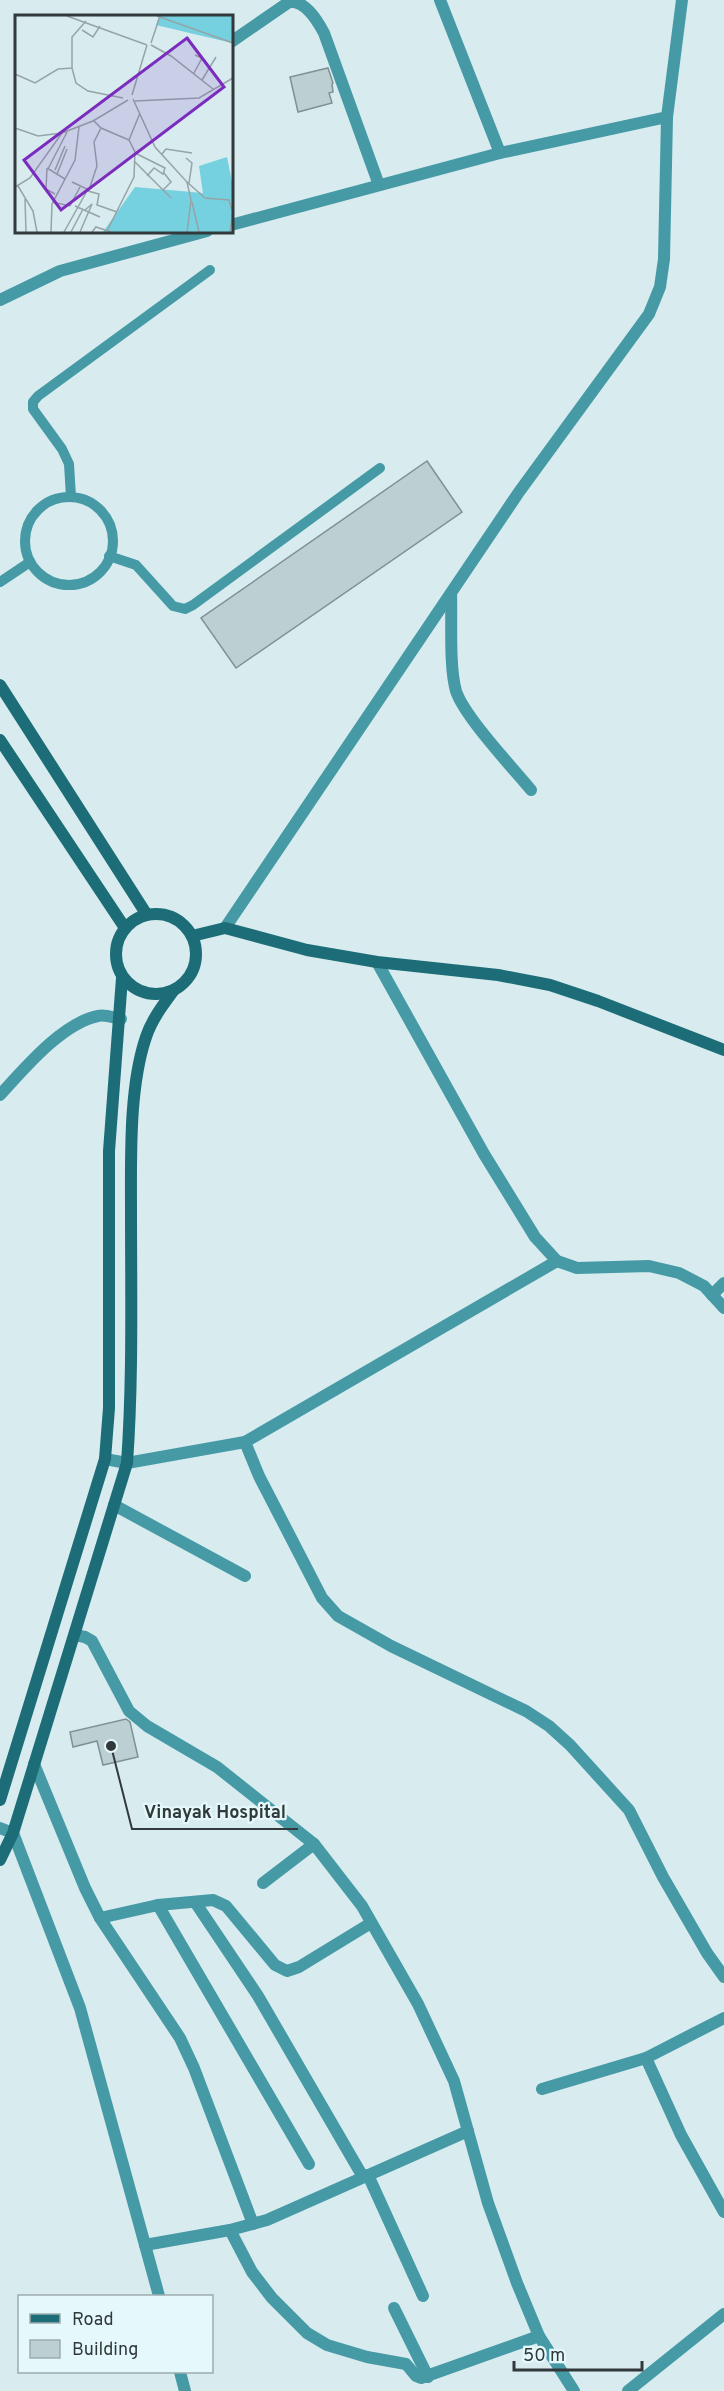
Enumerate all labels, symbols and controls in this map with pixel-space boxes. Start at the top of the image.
inset map [15,15,232,232]
callout: Vinayak Hospital [132,1793,298,1829]
text: Vinayak Hospital [144,1802,286,1825]
legend [18,2295,213,2373]
text: Road [72,2309,114,2332]
scale bar [514,2334,642,2372]
text: Building [72,2339,138,2362]
text: 50 m [523,2345,565,2368]

